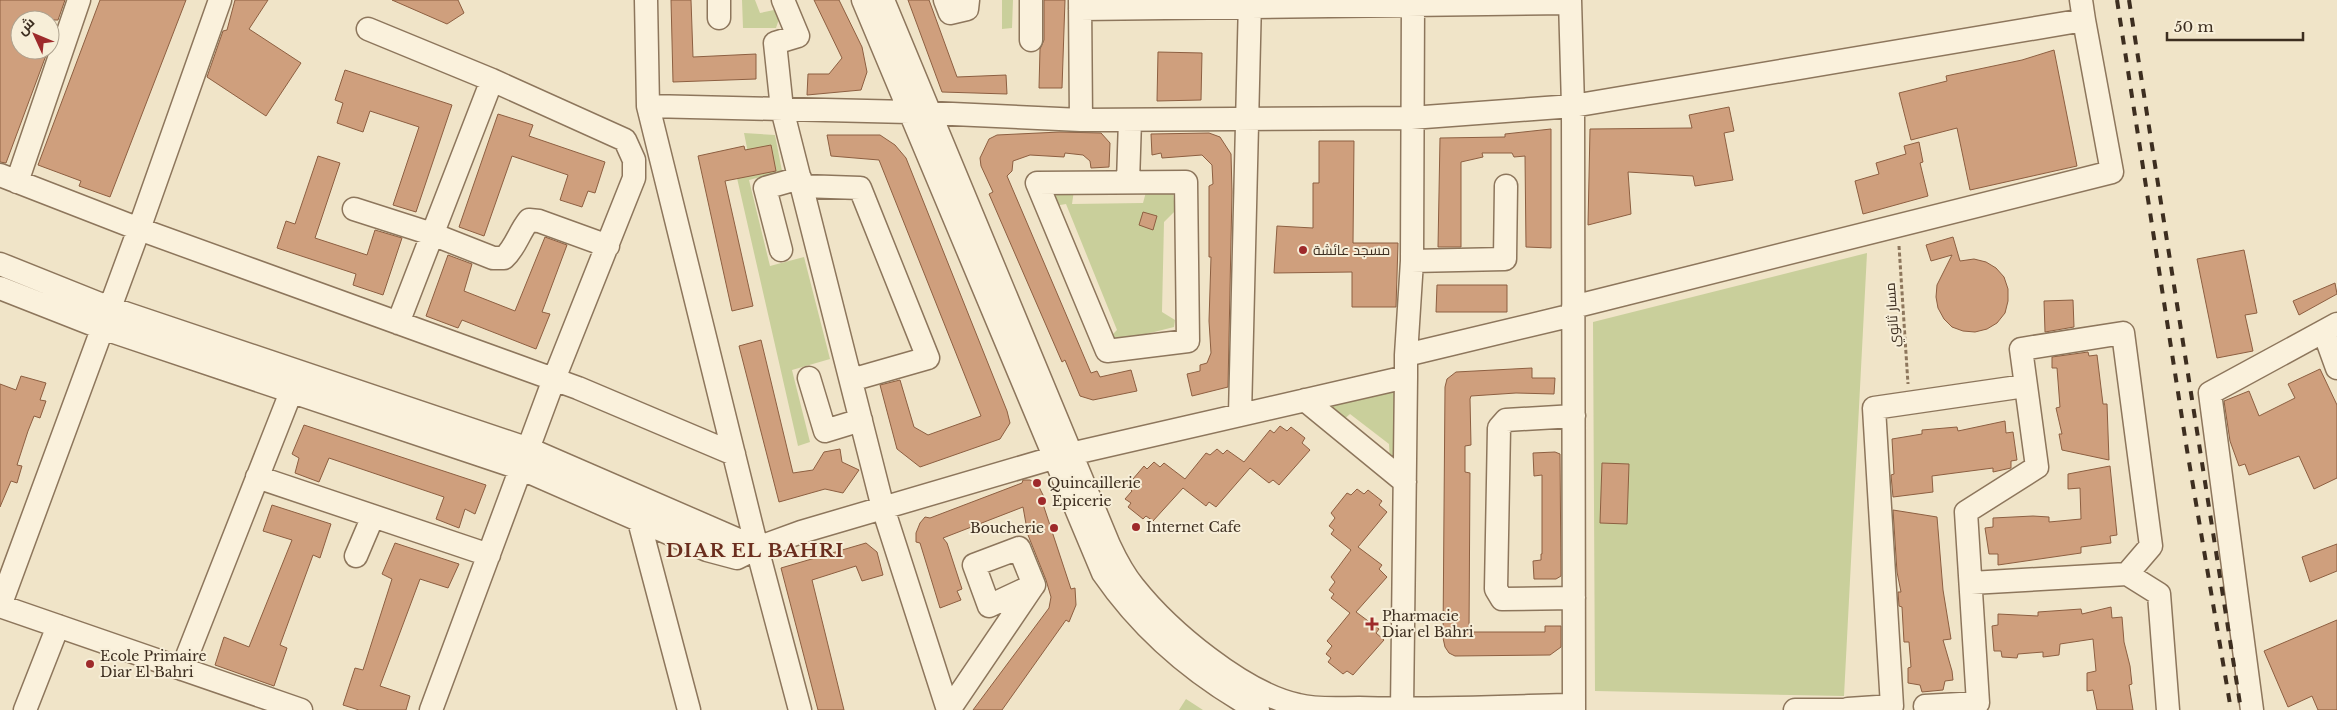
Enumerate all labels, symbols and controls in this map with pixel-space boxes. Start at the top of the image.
north arrow [10,10,60,60]
scale bar [2167,10,2303,42]
text: ش [13,13,38,39]
text: 50 m [2174,17,2214,36]
place label: مسجد عائشة [1313,241,1390,259]
marker: مسجد عائشة [1297,244,1309,256]
street label: مسار ثانوي [1881,282,1906,348]
place label: Quincaillerie [1047,474,1141,492]
marker: Quincaillerie [1031,477,1043,489]
place label: Epicerie [1052,492,1111,510]
marker: Epicerie [1036,495,1048,507]
place label: Internet Cafe [1146,518,1241,536]
place label: Boucherie [970,519,1044,537]
marker: Internet Cafe [1130,521,1142,533]
marker: Boucherie [1048,522,1060,534]
district label: DIAR EL BAHRI [666,539,844,562]
place label: Pharmacie Diar el Bahri [1382,607,1474,641]
marker: Pharmacie Diar el Bahri [1366,618,1378,630]
place label: Ecole Primaire Diar El Bahri [100,647,207,681]
marker: Ecole Primaire Diar El Bahri [84,658,96,670]

